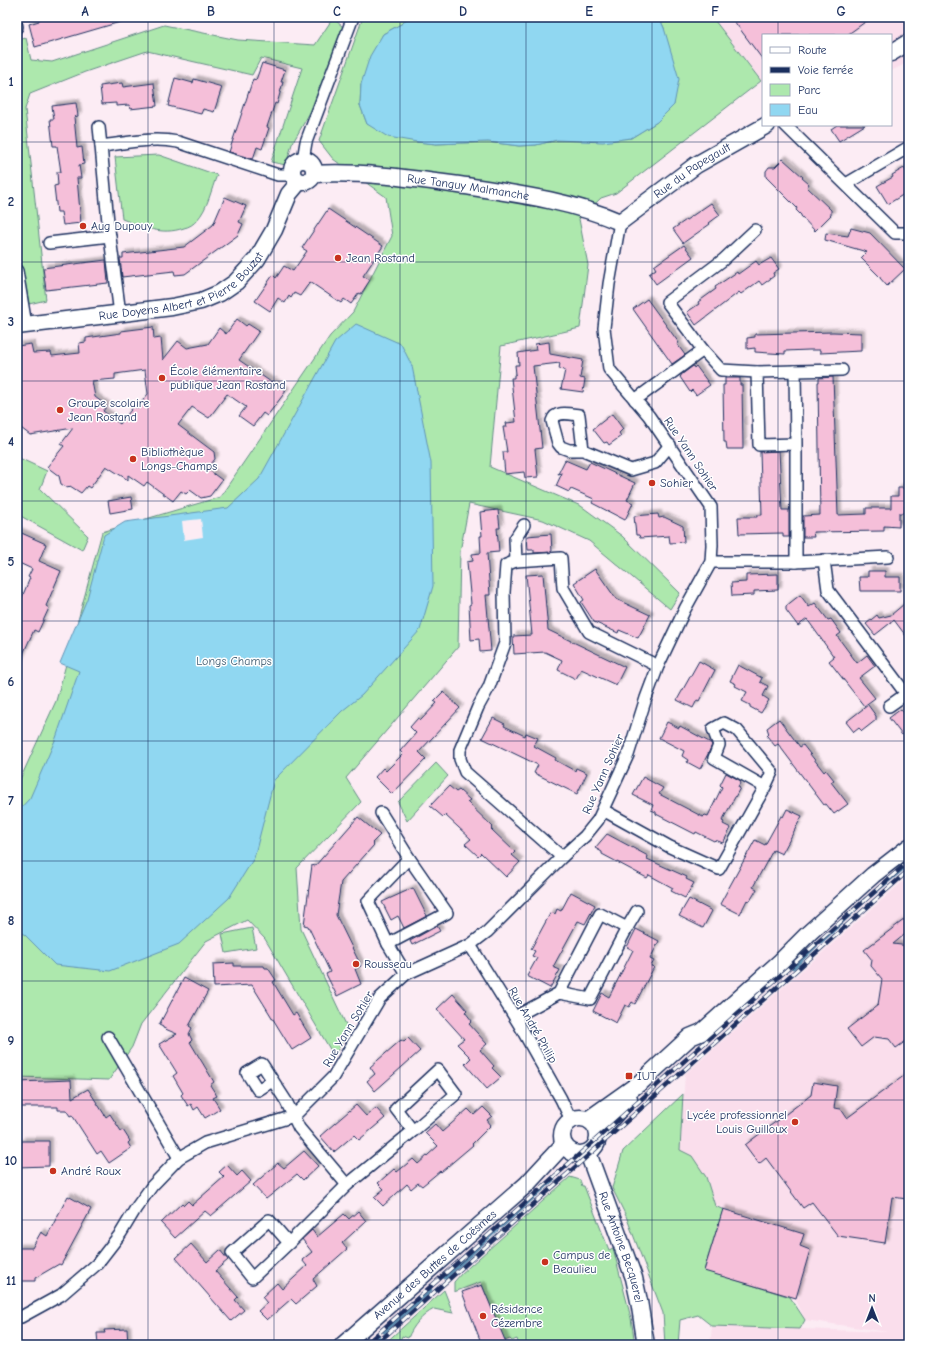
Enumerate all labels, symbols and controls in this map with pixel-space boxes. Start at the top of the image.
text: A [81,4,89,19]
text: B [207,4,215,19]
text: C [333,4,341,19]
text: D [459,4,467,19]
text: E [585,4,593,19]
text: F [711,4,719,19]
text: G [836,4,846,19]
legend [762,34,892,126]
text: Route [798,43,827,57]
text: Voie ferrée [798,63,853,77]
text: 1 [8,74,14,89]
text: Parc [798,83,821,97]
text: Eau [798,103,818,117]
street label: Rue du Papegault [651,140,733,201]
street label: Rue Tanguy Malmanche [406,171,530,203]
text: 2 [8,194,14,209]
place label: Aug Dupouy [91,219,153,233]
marker: Aug Dupouy [78,221,88,231]
street label: Rue Doyens Albert et Pierre Bouzat [98,249,267,323]
place label: Jean Rostand [346,251,415,265]
marker: Jean Rostand [333,253,343,263]
text: 3 [8,314,14,329]
place label: École élémentaire publique Jean Rostand [170,364,286,392]
marker: École élémentaire publique Jean Rostand [157,373,167,383]
place label: Groupe scolaire Jean Rostand [68,396,149,424]
marker: Groupe scolaire Jean Rostand [55,405,65,415]
street label: Rue Yann Sohier [661,414,721,494]
text: 4 [8,434,14,449]
place label: Bibliothèque Longs-Champs [141,445,217,473]
marker: Bibliothèque Longs-Champs [128,454,138,464]
place label: Sohier [660,476,693,490]
marker: Sohier [647,478,657,488]
text: 5 [8,554,15,569]
park label: Longs Champs [196,654,272,668]
text: 6 [8,674,15,689]
street label: Rue Yann Sohier [579,732,627,816]
text: 7 [8,793,14,808]
text: 8 [8,913,14,928]
place label: Rousseau [364,957,412,971]
marker: Rousseau [351,959,361,969]
street label: Rue André Philip [506,985,560,1065]
street label: Rue Yann Sohier [320,988,376,1070]
text: 9 [8,1033,15,1048]
place label: IUT [637,1069,657,1083]
marker: IUT [624,1071,634,1081]
place label: Lycée professionnel Louis Guilloux [687,1108,787,1136]
marker: Lycée professionnel Louis Guilloux [790,1117,800,1127]
text: 10 [5,1153,17,1168]
place label: André Roux [61,1164,121,1178]
marker: André Roux [48,1166,58,1176]
street label: Rue Antoine Becquerel [596,1190,646,1304]
street label: Avenue des Buttes de Coësmes [370,1207,499,1322]
place label: Campus de Beaulieu [553,1248,610,1276]
marker: Campus de Beaulieu [540,1257,550,1267]
text: 11 [6,1273,16,1288]
north arrow [852,1288,892,1328]
text: N [868,1292,876,1305]
place label: Résidence Cézembre [491,1302,543,1330]
marker: Résidence Cézembre [478,1311,488,1321]

